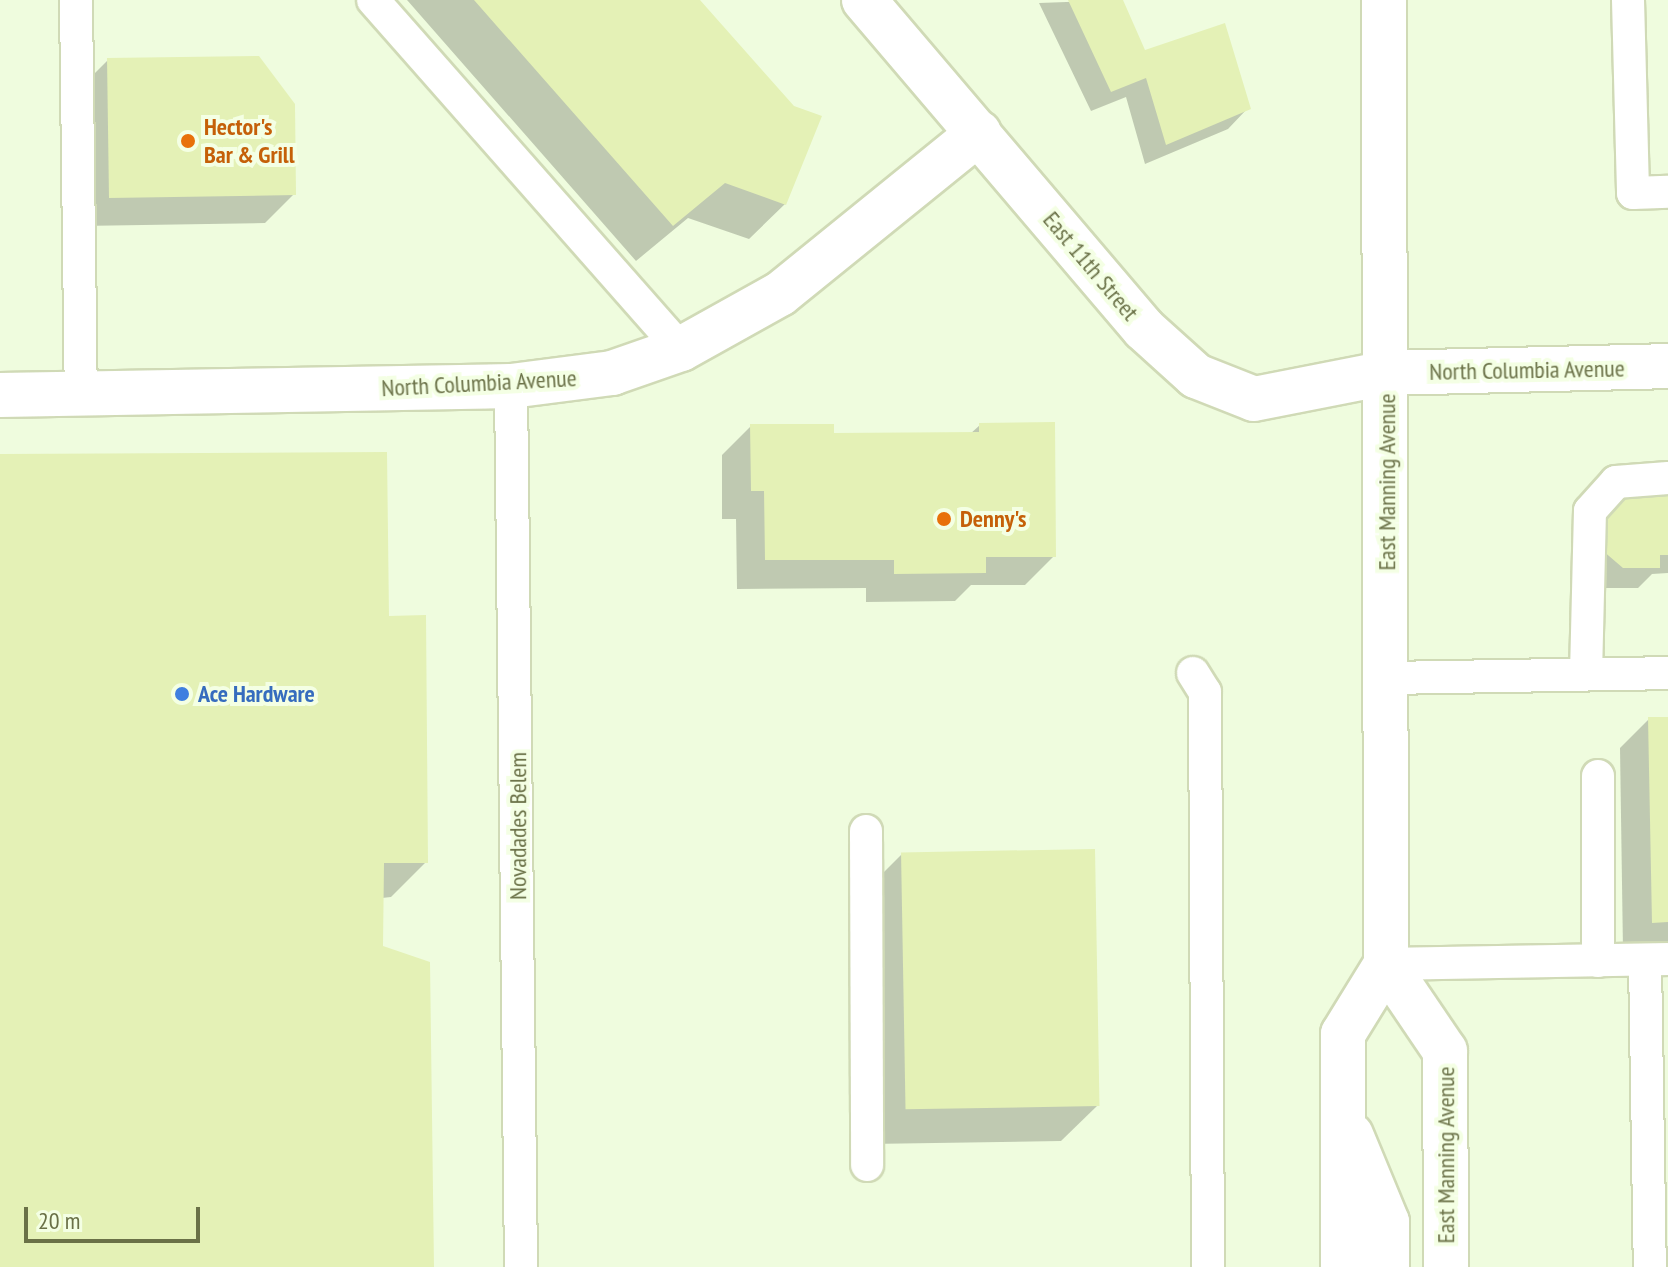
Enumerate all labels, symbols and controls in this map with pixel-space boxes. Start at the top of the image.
place label: Hector's Bar & Grill [204,113,295,169]
marker: Hector's Bar & Grill [179,132,197,150]
street label: East 11th Street [1037,206,1145,326]
street label: North Columbia Avenue [1429,354,1625,386]
street label: North Columbia Avenue [380,363,578,403]
street label: East Manning Avenue [1373,393,1401,571]
place label: Denny's [960,505,1026,533]
marker: Denny's [935,510,953,528]
place label: Ace Hardware [198,680,315,708]
marker: Ace Hardware [173,685,191,703]
street label: Novadades Belem [504,752,532,900]
street label: East Manning Avenue [1432,1066,1460,1244]
scale bar [28,1191,204,1241]
text: 20 m [38,1205,80,1236]

